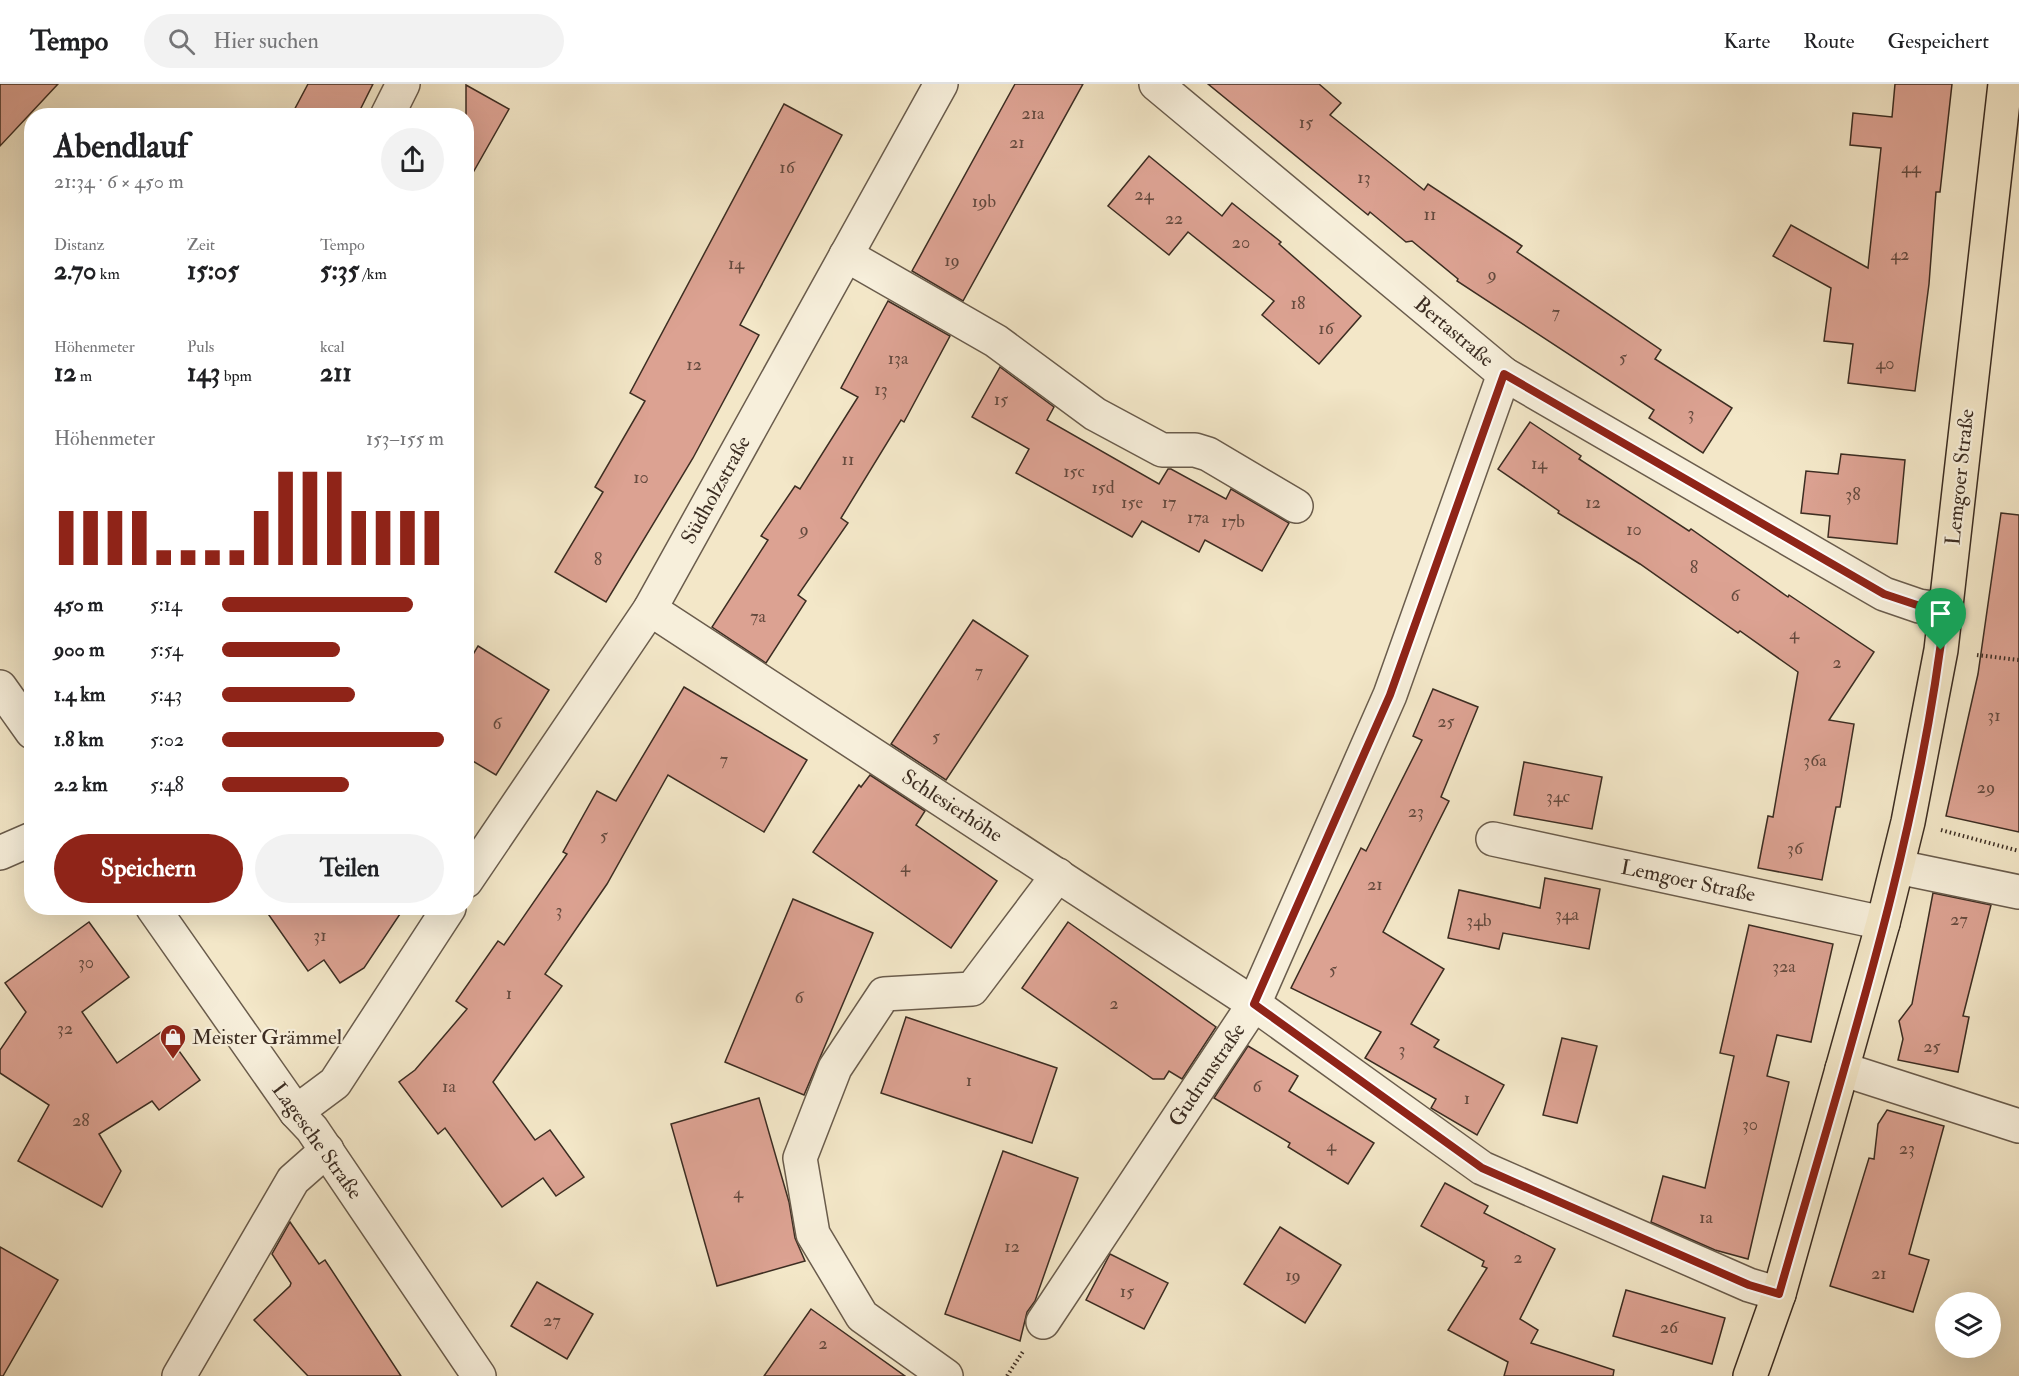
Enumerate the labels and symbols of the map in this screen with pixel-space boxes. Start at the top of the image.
house number: 21a [1022,102,1045,125]
house number: 15 [1299,111,1313,134]
house number: 21 [1009,131,1025,154]
house number: 16 [779,156,796,179]
house number: 44 [1901,156,1922,179]
house number: 13 [1357,166,1371,189]
house number: 24 [1135,183,1155,206]
house number: 19b [972,190,996,213]
house number: 11 [1424,203,1436,226]
house number: 22 [1165,207,1183,230]
house number: 20 [1232,231,1250,254]
house number: 42 [1891,243,1909,266]
house number: 19 [944,249,960,272]
house number: 14 [728,252,745,275]
house number: 9 [1485,263,1497,286]
street label: Bertastraße [1408,291,1500,373]
house number: 18 [1291,292,1305,315]
house number: 7 [1552,301,1560,324]
house number: 16 [1318,317,1335,340]
house number: 5 [1619,346,1627,369]
house number: 13a [888,347,909,370]
house number: 40 [1876,352,1894,375]
house number: 12 [686,353,702,376]
house number: 13 [874,378,888,401]
house number: 15 [994,388,1008,411]
house number: 3 [1688,402,1694,425]
street label: Lemgoer Straße [1939,407,1981,546]
street label: Südholzstraße [675,431,757,549]
house number: 11 [842,448,854,471]
house number: 14 [1531,452,1548,475]
house number: 15c [1063,460,1085,483]
house number: 10 [633,466,649,489]
house number: 15d [1091,476,1115,499]
house number: 38 [1845,483,1861,506]
house number: 15e [1121,491,1143,514]
house number: 17 [1162,491,1176,514]
house number: 12 [1585,491,1601,514]
house number: 17a [1187,506,1210,529]
house number: 17b [1221,510,1245,533]
house number: 9 [797,518,809,541]
house number: 10 [1626,518,1642,541]
house number: 8 [594,548,602,571]
house number: 8 [1690,556,1698,579]
house number: 6 [1730,584,1740,607]
pin [1915,588,1966,650]
house number: 7a [750,605,766,628]
house number: 4 [1789,622,1800,645]
house number: 2 [1832,651,1842,674]
house number: 7 [975,660,983,683]
house number: 31 [1987,704,2001,727]
house number: 25 [1438,710,1455,733]
house number: 6 [492,712,502,735]
house number: 5 [932,725,940,748]
house number: 7 [720,748,728,771]
house number: 36a [1803,749,1827,772]
street label: Schlesierhöhe [896,763,1008,849]
house number: 29 [1977,776,1995,799]
house number: 34c [1546,785,1570,808]
house number: 23 [1408,800,1424,823]
house number: 5 [600,824,608,847]
house number: 36 [1787,837,1804,860]
street label: Lemgoer Straße [1618,854,1758,908]
house number: 4 [900,855,911,878]
house number: 21 [1367,873,1383,896]
house number: 3 [556,899,562,922]
house number: 34a [1555,903,1580,926]
house number: 27 [1950,908,1968,931]
house number: 34b [1466,909,1492,932]
house number: 31 [313,924,327,947]
house number: 30 [78,951,94,974]
house number: 32a [1772,955,1796,978]
house number: 5 [1329,958,1337,981]
house number: 1 [506,982,512,1005]
house number: 6 [794,986,804,1009]
house number: 2 [1109,992,1119,1015]
house number: 32 [57,1017,73,1040]
street label: Gudrunstraße [1163,1018,1252,1132]
shop icon: Meister Grämmel [158,1022,188,1060]
place label: Meister Grämmel [192,1024,343,1051]
house number: 25 [1924,1035,1941,1058]
house number: 3 [1399,1038,1405,1061]
house number: 1 [966,1069,972,1092]
house number: 1a [442,1075,457,1098]
house number: 6 [1252,1075,1262,1098]
street label: Lagesche Straße [266,1077,369,1205]
house number: 1 [1464,1087,1470,1110]
house number: 28 [72,1109,90,1132]
house number: 30 [1742,1113,1758,1136]
house number: 4 [1326,1134,1337,1157]
house number: 23 [1899,1137,1915,1160]
house number: 4 [733,1181,744,1204]
house number: 1a [1699,1206,1714,1229]
house number: 12 [1004,1235,1020,1258]
house number: 2 [1513,1246,1523,1269]
house number: 21 [1871,1262,1887,1285]
house number: 19 [1285,1264,1301,1287]
house number: 15 [1120,1280,1134,1303]
house number: 27 [543,1309,561,1332]
house number: 26 [1660,1316,1679,1339]
house number: 2 [818,1332,828,1355]

